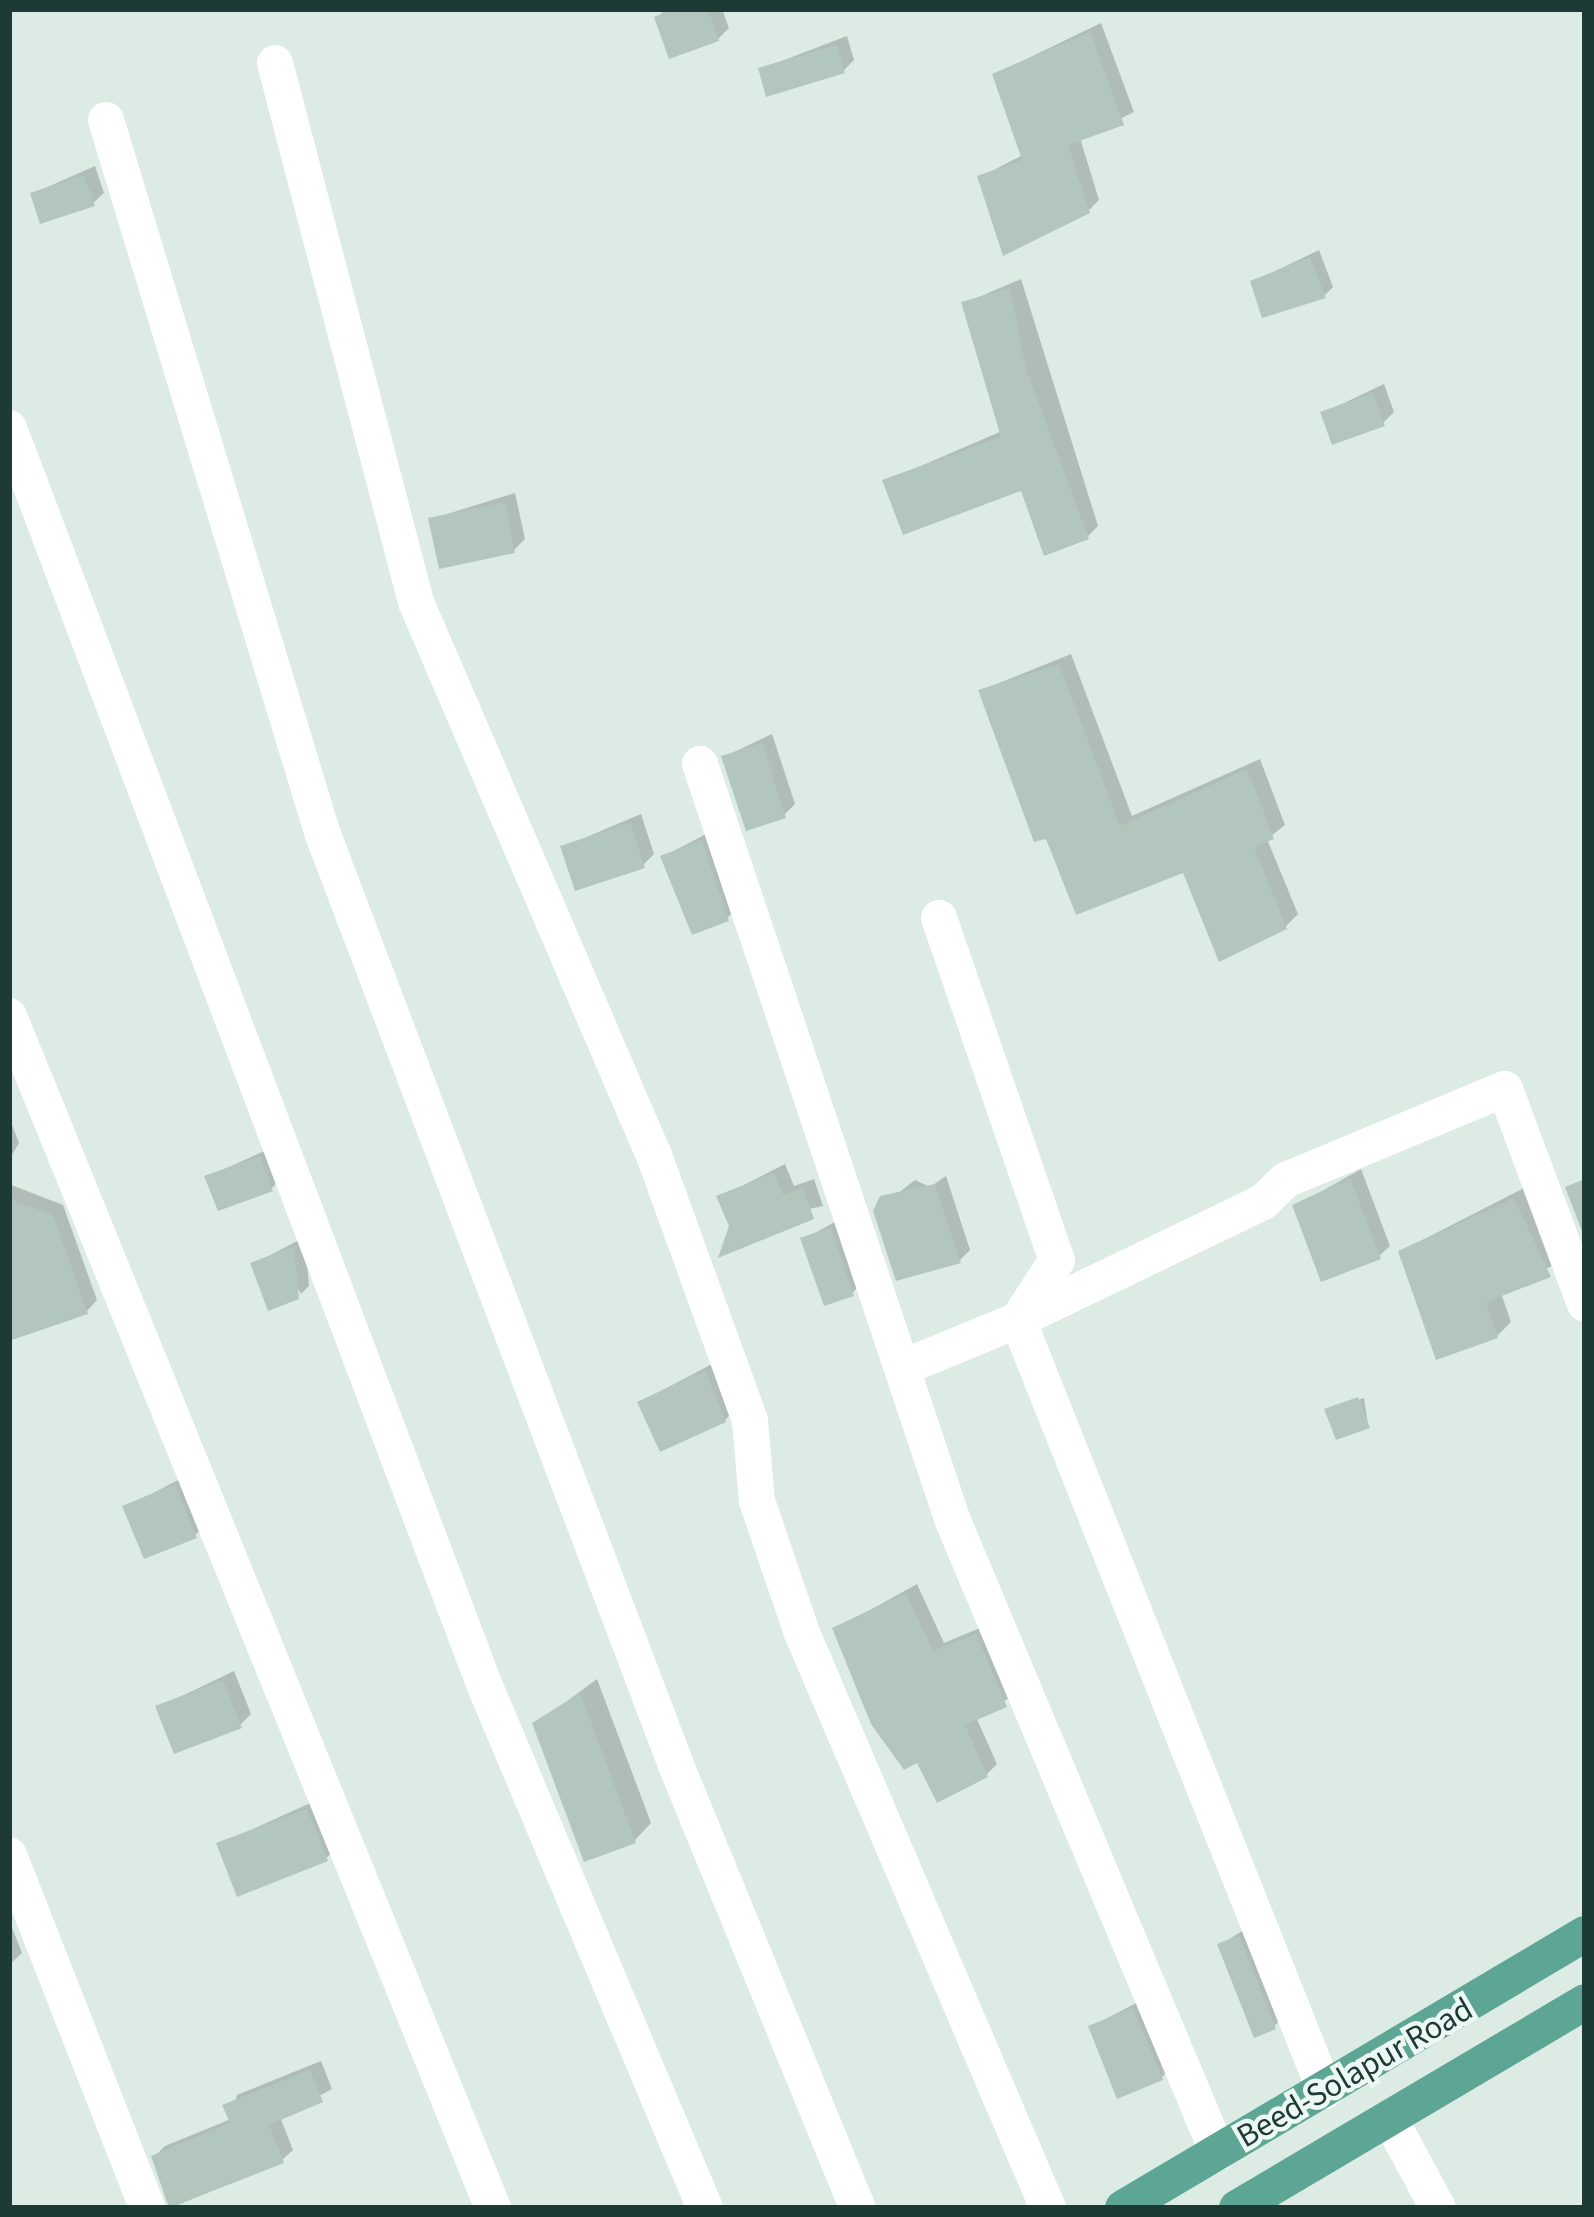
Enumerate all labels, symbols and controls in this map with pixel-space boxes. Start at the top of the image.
street label: Beed-Solapur Road [1230,1989,1480,2157]

